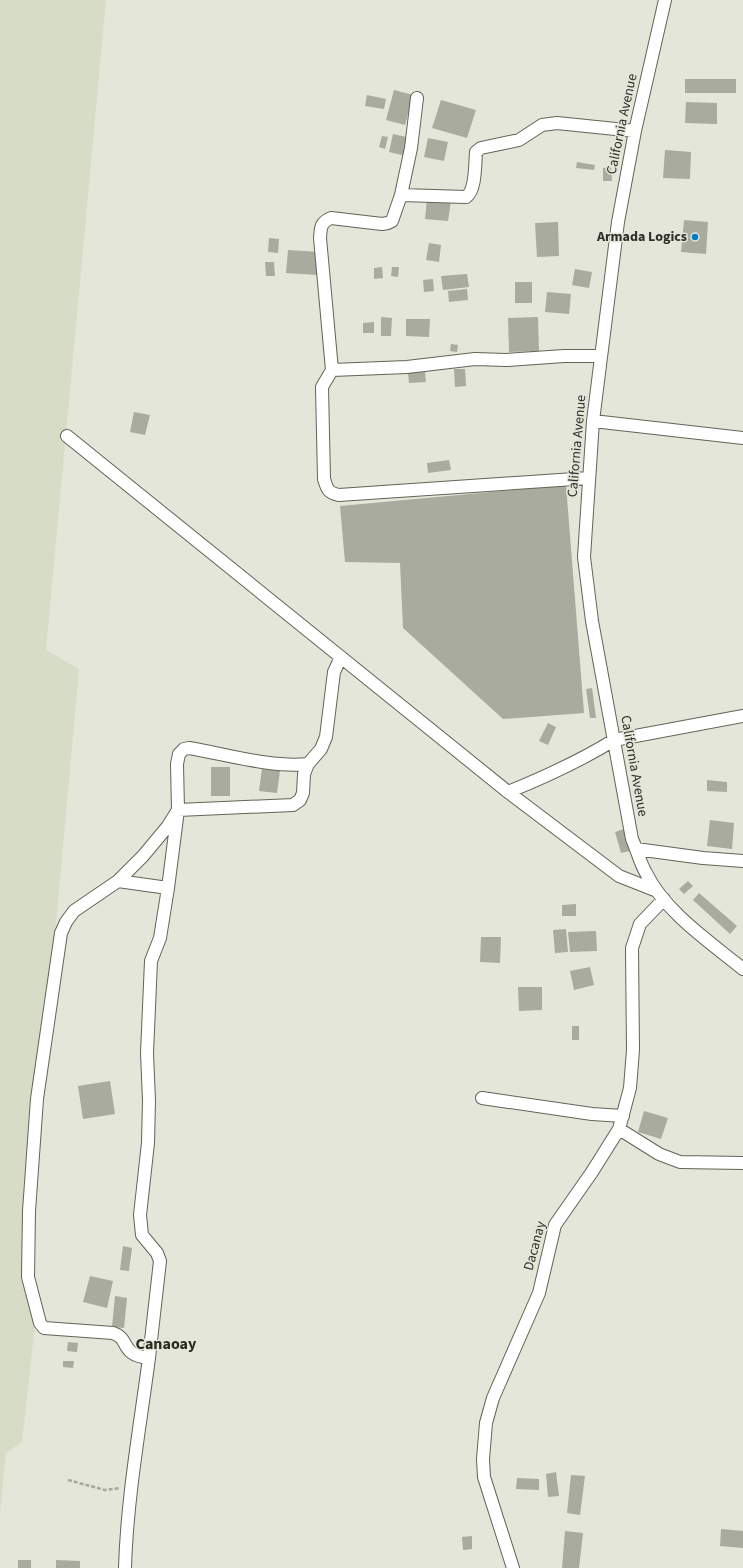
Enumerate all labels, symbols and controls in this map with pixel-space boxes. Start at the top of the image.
street label: California Avenue [602,72,642,176]
place label: Armada Logics [596,227,687,247]
marker: Armada Logics [690,232,700,242]
street label: California Avenue [563,394,591,498]
street label: California Avenue [615,714,653,818]
street label: Dacanay [519,1219,551,1273]
district label: Canaoay [136,1333,197,1355]

